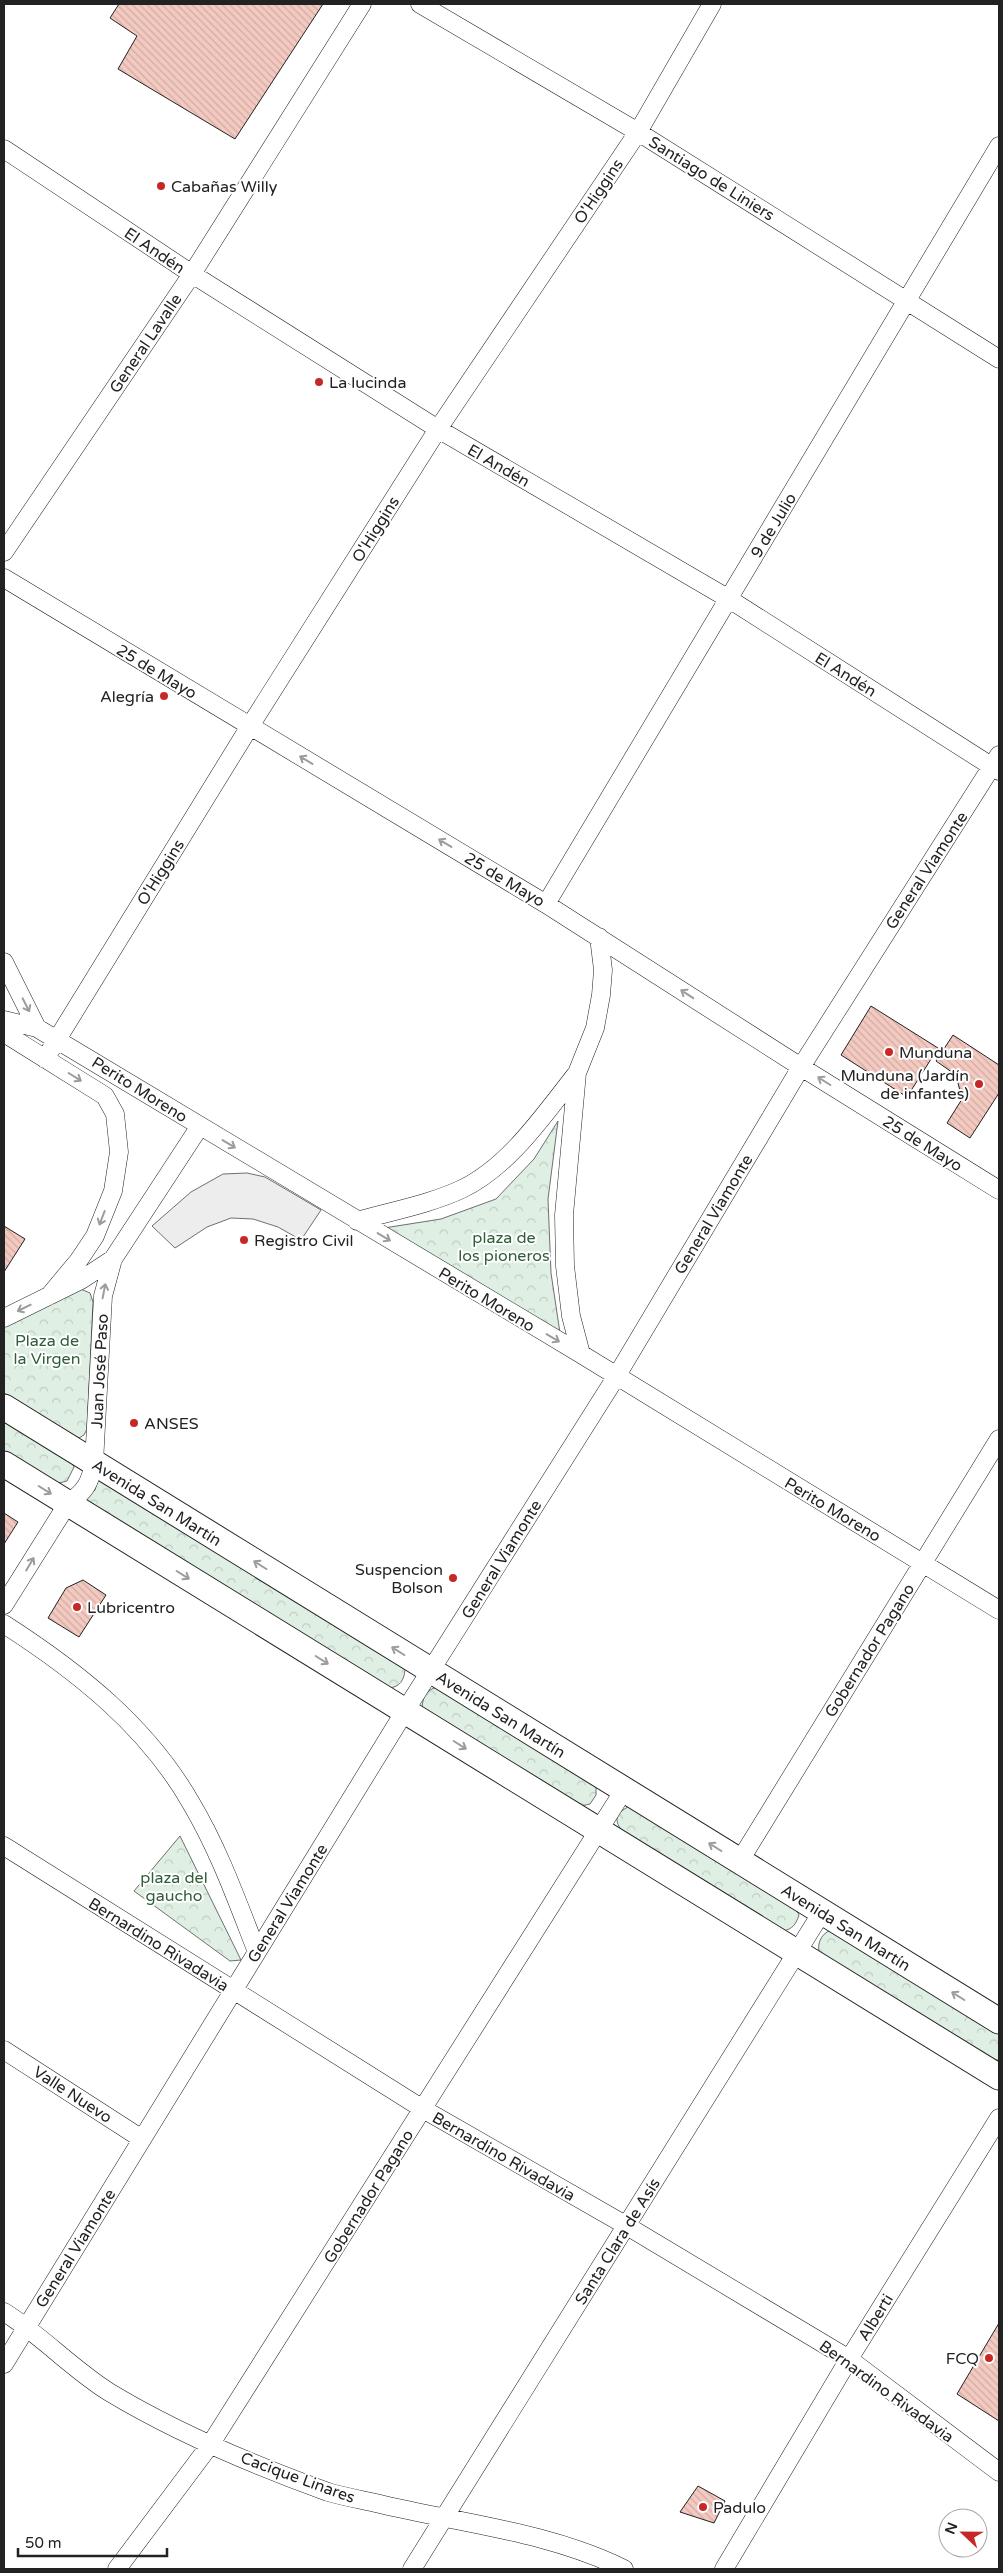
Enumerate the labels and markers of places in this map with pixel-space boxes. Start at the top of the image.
place label: Cabañas Willy [171,177,278,197]
marker: Cabañas Willy [155,180,167,192]
place label: La lucinda [329,373,406,393]
marker: La lucinda [313,376,325,388]
place label: Alegría [100,687,154,707]
marker: Alegría [158,690,170,702]
place label: Munduna [899,1043,972,1063]
marker: Munduna [883,1046,895,1058]
place label: Munduna (Jardín de infantes) [840,1066,969,1104]
marker: Munduna (Jardín de infantes) [973,1078,985,1090]
place label: Registro Civil [254,1231,354,1251]
marker: Registro Civil [238,1234,250,1246]
place label: ANSES [144,1414,199,1434]
marker: ANSES [128,1417,140,1429]
place label: Suspencion Bolson [355,1560,443,1598]
marker: Suspencion Bolson [447,1572,459,1584]
place label: Lubricentro [87,1598,175,1618]
marker: Lubricentro [71,1601,83,1613]
place label: FCQ [946,2349,979,2369]
marker: FCQ [983,2352,995,2364]
place label: Padulo [713,2498,766,2518]
marker: Padulo [697,2501,709,2513]

